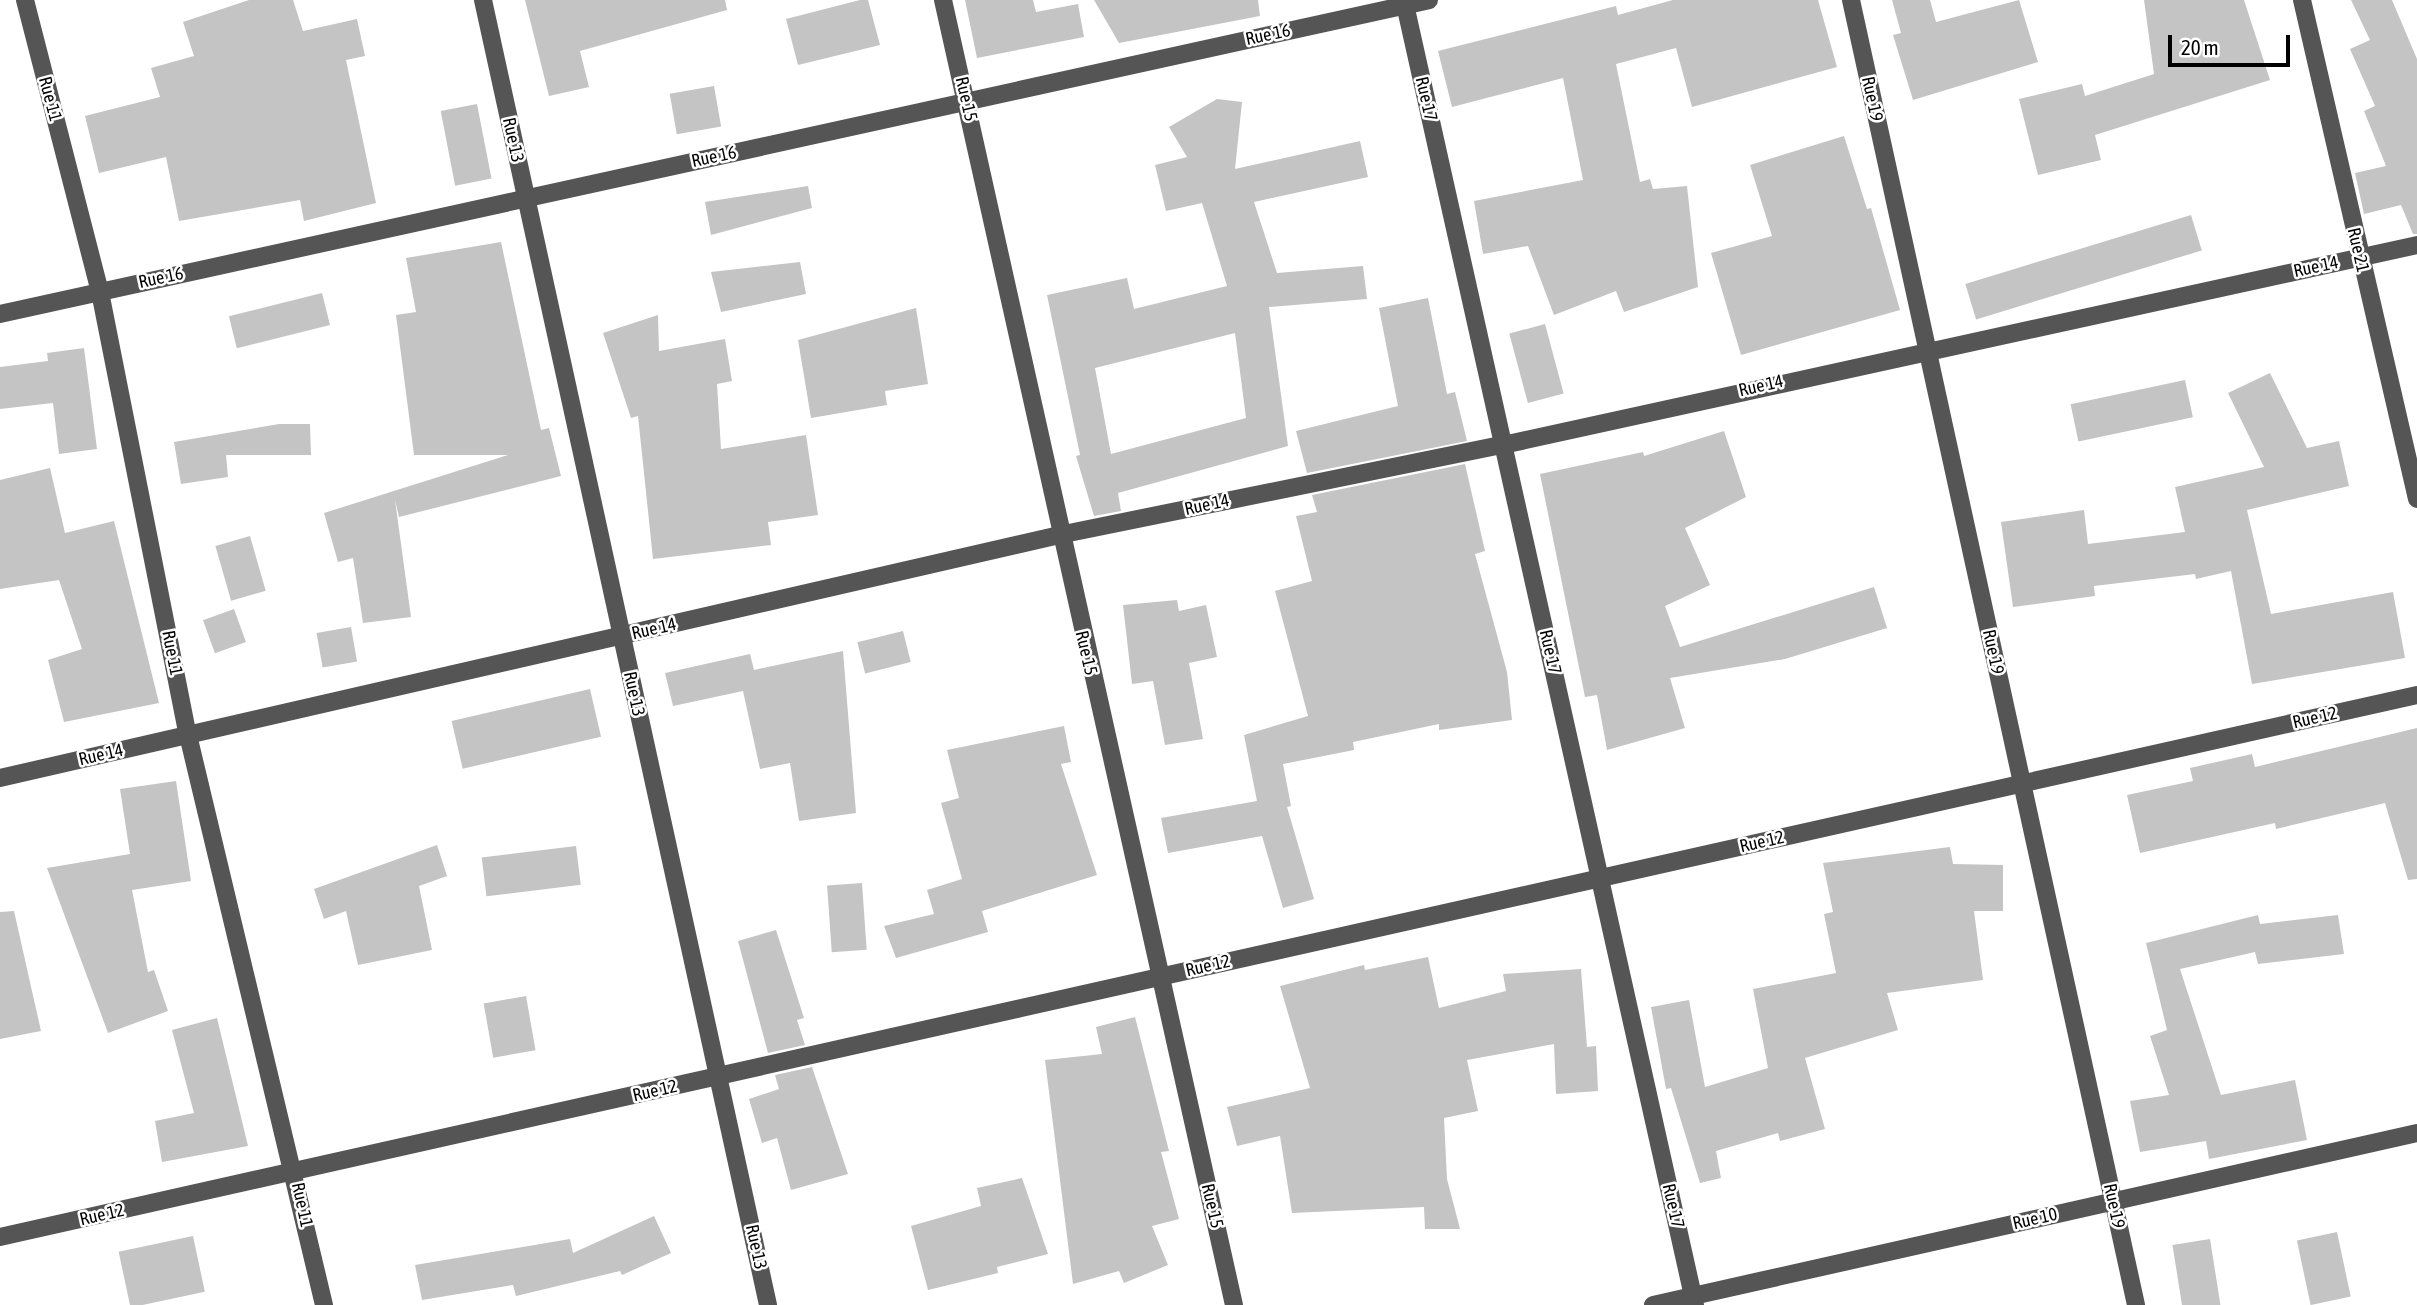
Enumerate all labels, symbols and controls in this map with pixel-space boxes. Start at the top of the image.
street label: Rue 16 [1244,20,1292,50]
scale bar [2172,21,2294,65]
text: 20 m [2181,35,2219,59]
street label: Rue 11 [34,74,66,124]
street label: Rue 15 [950,75,982,123]
street label: Rue 17 [1410,75,1442,123]
street label: Rue 19 [1857,75,1887,123]
street label: Rue 13 [498,116,528,164]
street label: Rue 16 [690,142,738,172]
street label: Rue 21 [2342,226,2374,274]
street label: Rue 14 [2292,252,2340,282]
street label: Rue 16 [137,263,185,293]
street label: Rue 14 [1737,370,1785,402]
street label: Rue 14 [1183,490,1231,520]
street label: Rue 14 [630,613,678,645]
street label: Rue 17 [1534,628,1566,676]
street label: Rue 19 [1978,628,2008,676]
street label: Rue 11 [157,629,187,677]
street label: Rue 15 [1070,629,1102,677]
street label: Rue 13 [619,670,649,718]
street label: Rue 12 [2291,702,2339,734]
street label: Rue 14 [77,739,125,771]
street label: Rue 12 [1738,826,1786,858]
street label: Rue 12 [1184,950,1232,982]
street label: Rue 12 [631,1075,679,1107]
street label: Rue 11 [287,1181,317,1229]
street label: Rue 15 [1196,1182,1228,1230]
street label: Rue 17 [1657,1182,1689,1230]
street label: Rue 19 [2099,1182,2129,1230]
street label: Rue 12 [78,1199,126,1231]
street label: Rue 10 [2011,1203,2059,1235]
street label: Rue 13 [741,1223,771,1271]

